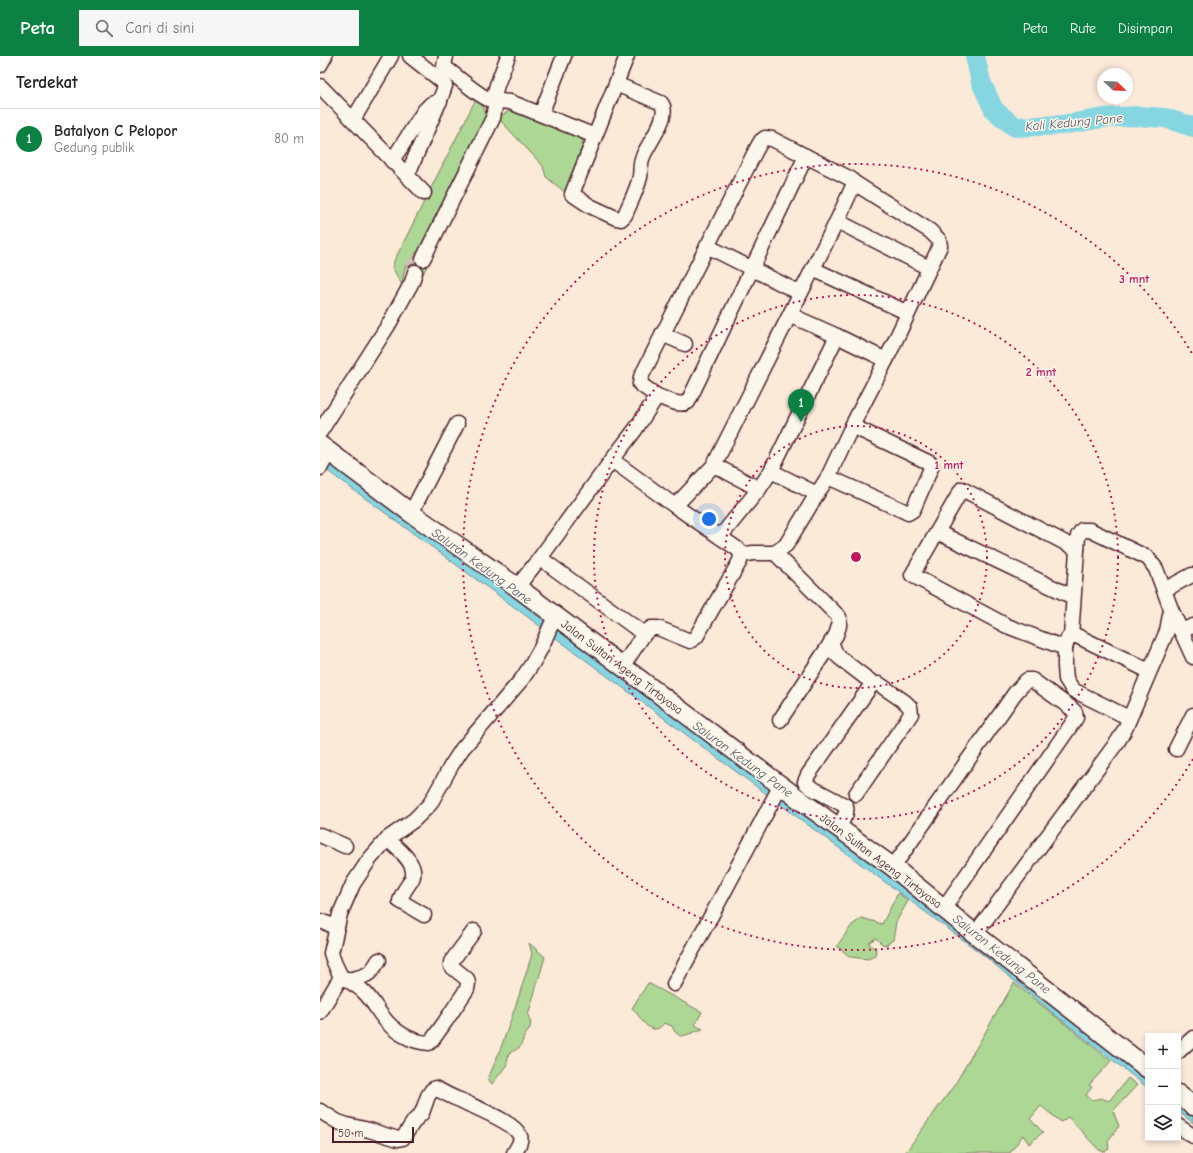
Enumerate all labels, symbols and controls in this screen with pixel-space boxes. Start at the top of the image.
search box [79,10,359,46]
text: Peta [20,17,55,39]
icon: search [93,17,115,39]
text: Cari di sini [125,19,194,37]
text: Peta [1023,20,1048,37]
text: Rute [1070,20,1096,37]
text: Disimpan [1118,20,1173,37]
north arrow [1097,68,1133,104]
text: Terdekat [16,73,78,92]
water label: Kali Kedung Pane [1025,110,1124,134]
text: Batalyon C Pelopor [54,122,177,140]
text: 1 [26,131,32,146]
text: 80 m [274,131,304,146]
text: Gedung publik [54,140,134,155]
text: 3 mnt [1119,272,1150,286]
text: 2 mnt [1026,365,1057,379]
pin: 1 [788,389,814,422]
text: 1 mnt [935,458,965,472]
your location [699,509,719,529]
water label: Saluran Kedung Pane [429,525,535,608]
centre of rings [849,550,863,564]
street label: Jalan Sultan Ageng Tirtayasa [559,617,685,717]
water label: Saluran Kedung Pane [690,718,796,801]
street label: Jalan Sultan Ageng Tirtayasa [818,811,944,911]
water label: Saluran Kedung Pane [950,911,1054,997]
map controls [1145,1033,1181,1141]
button: + [1145,1033,1181,1069]
button: − [1145,1069,1181,1105]
button: layers [1145,1105,1181,1141]
scale bar [332,1125,414,1144]
text: 50 m [338,1127,363,1140]

